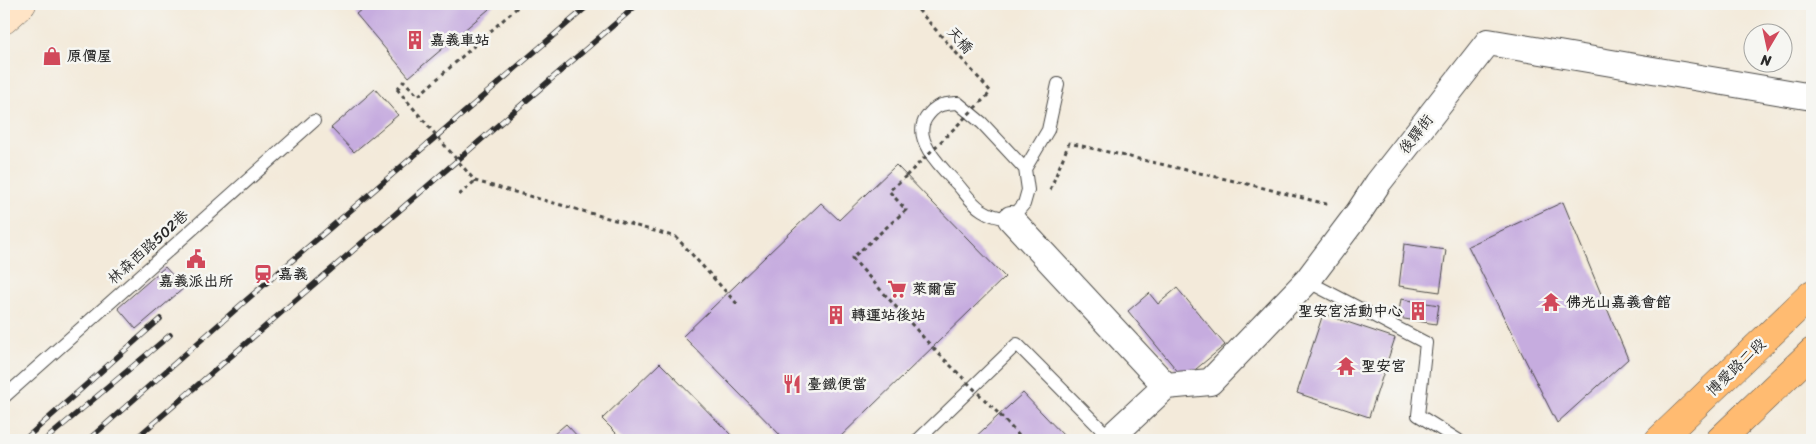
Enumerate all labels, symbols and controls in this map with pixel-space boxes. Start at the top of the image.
street label: 天橋 [940,20,980,60]
north arrow [1744,22,1794,72]
place label: 嘉義車站 [430,27,490,53]
building icon: 嘉義車站 [404,29,426,51]
place label: 原價屋 [67,43,112,69]
shop icon: 原價屋 [41,45,63,67]
text: N [1759,47,1774,74]
street label: 後驛街 [1392,108,1440,160]
street label: 林森西路502巷 [101,203,195,291]
public building icon: 嘉義派出所 [185,248,207,270]
place label: 嘉義 [278,261,308,287]
station icon: 嘉義 [252,263,274,285]
place label: 嘉義派出所 [158,268,234,294]
place label: 萊爾富 [912,276,957,302]
supermarket icon: 萊爾富 [886,278,908,300]
place label: 佛光山嘉義會館 [1566,289,1671,315]
temple icon: 佛光山嘉義會館 [1540,291,1562,313]
place label: 聖安宮活動中心 [1298,298,1403,324]
building icon: 聖安宮活動中心 [1407,300,1429,322]
place label: 轉運站後站 [851,302,926,328]
building icon: 轉運站後站 [825,304,847,326]
street label: 博愛路二段 [1700,332,1772,402]
place label: 聖安宮 [1361,353,1406,379]
temple icon: 聖安宮 [1335,355,1357,377]
place label: 臺鐵便當 [807,371,867,397]
restaurant icon: 臺鐵便當 [781,373,803,395]

